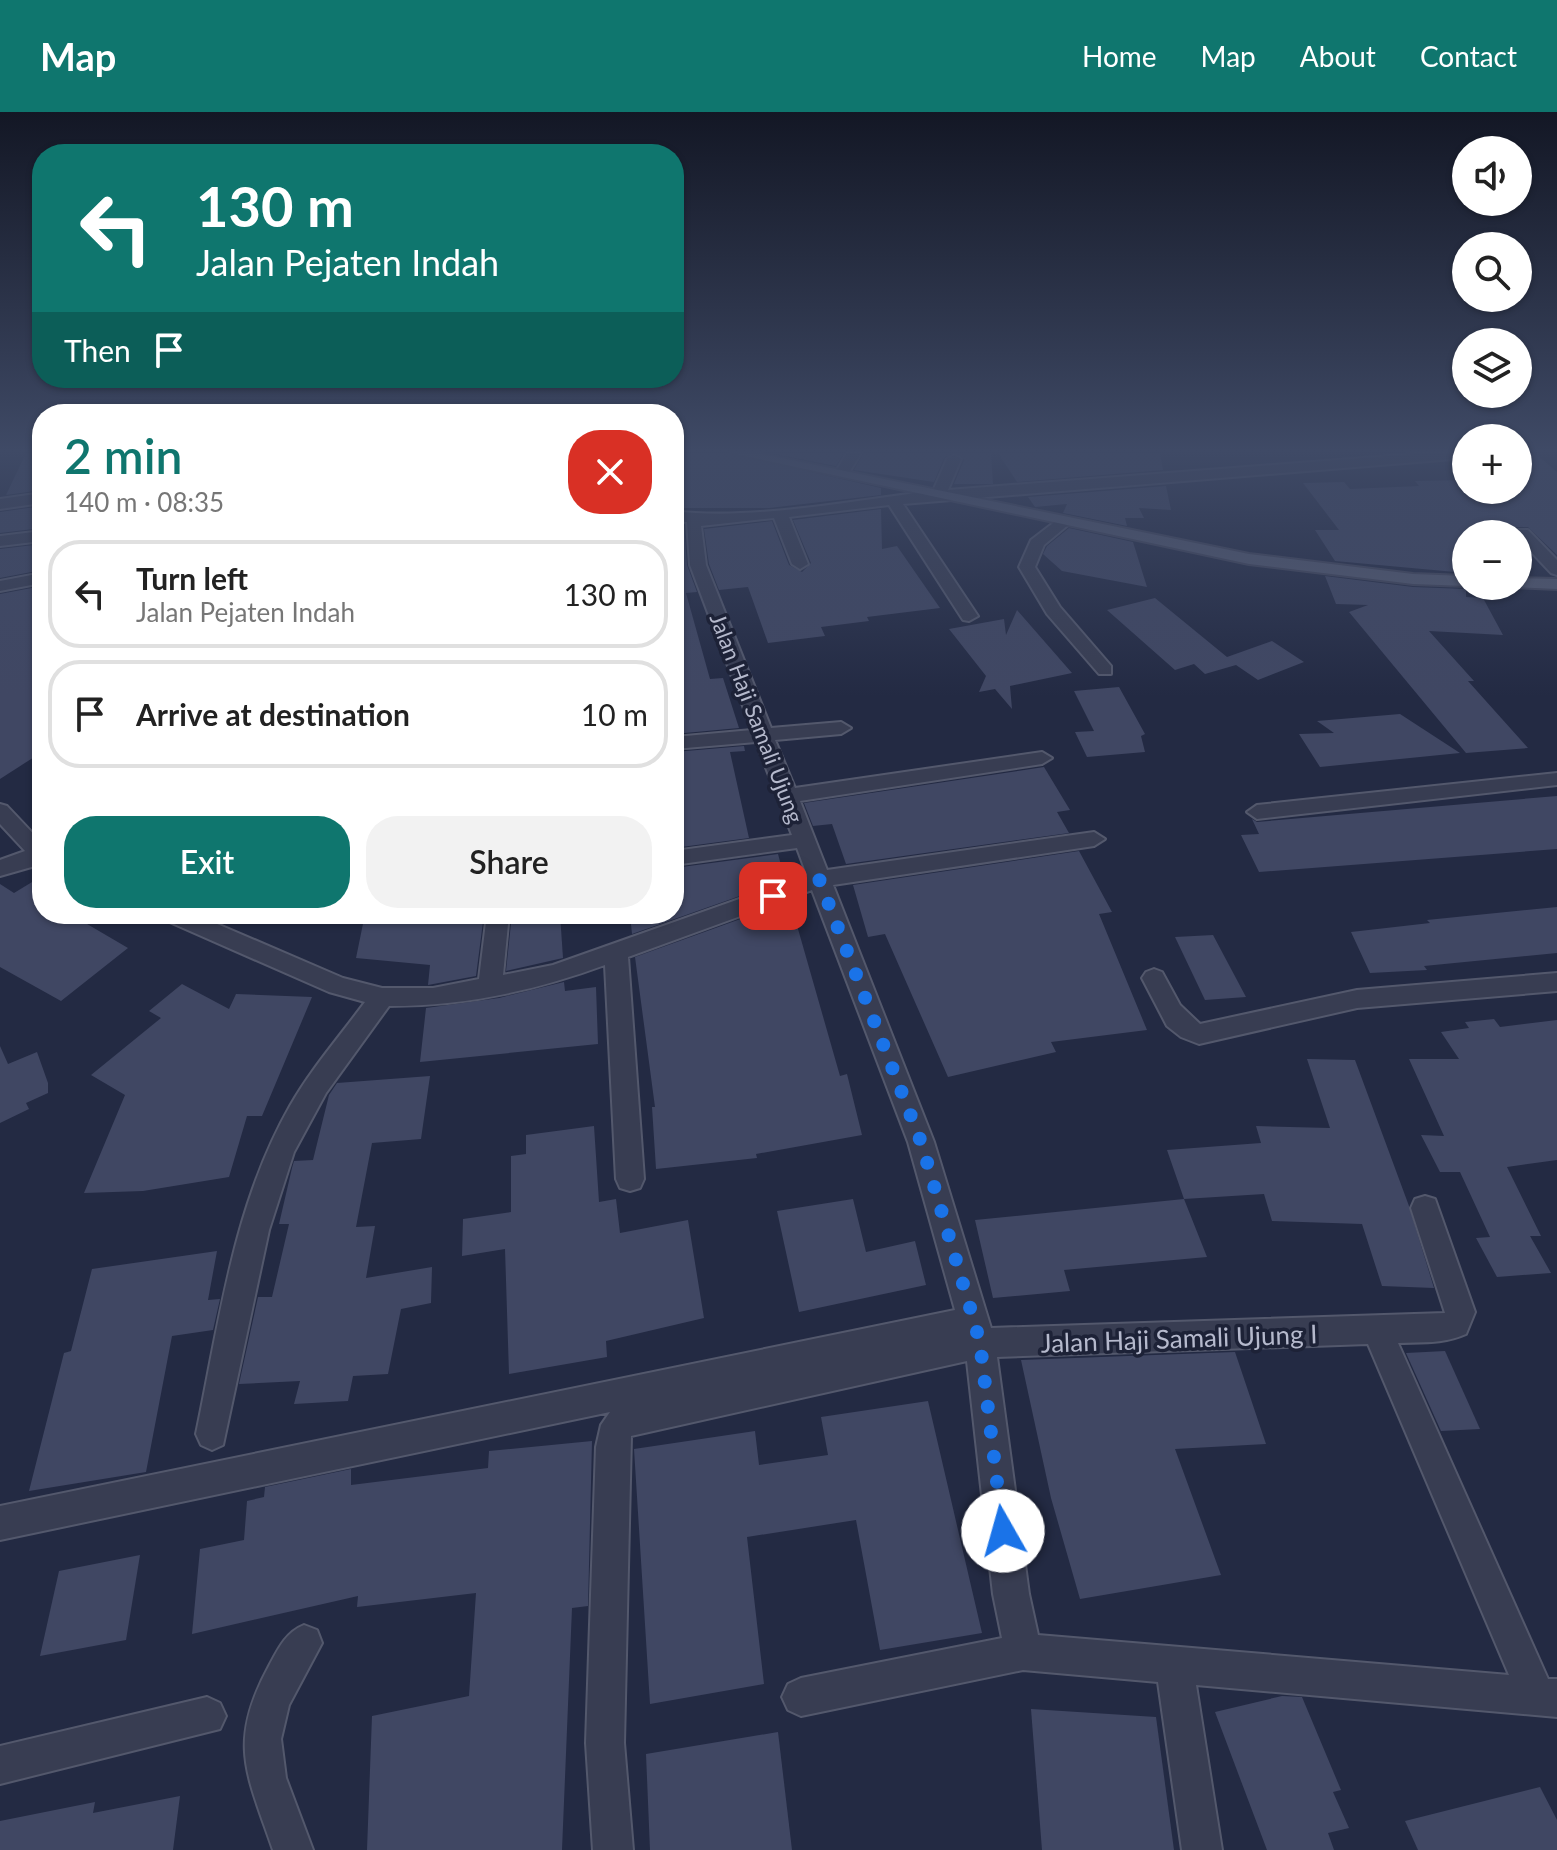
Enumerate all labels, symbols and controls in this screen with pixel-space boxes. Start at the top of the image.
text: Map [40,33,116,79]
text: Home [1082,39,1157,73]
text: Map [1201,39,1256,73]
text: About [1300,39,1376,73]
text: Contact [1420,39,1517,73]
map controls [1452,136,1532,600]
button: sound [1452,136,1532,216]
text: 130 m [196,172,354,239]
icon: left [64,176,168,280]
button: search [1452,232,1532,312]
text: Jalan Pejaten Indah [196,240,499,284]
icon: arrive [147,328,191,372]
button: layers [1452,328,1532,408]
text: Then [64,332,131,368]
button: + [1452,424,1532,504]
text: 2 min [64,427,182,484]
button: close [568,430,652,514]
text: 140 m · 08:35 [64,486,224,518]
button: − [1452,520,1532,600]
text: Turn left [136,560,248,596]
icon: left [68,572,112,616]
text: 130 m [563,576,648,612]
text: Jalan Pejaten Indah [136,596,355,628]
street label: Jalan Haji Samali Ujung [705,609,809,827]
icon: arrive [68,692,112,736]
text: Arrive at destination [136,696,410,732]
text: 10 m [581,696,648,732]
button: Exit [64,816,350,908]
button: Share [366,816,652,908]
pin [739,862,807,930]
icon: arrive [751,874,795,918]
street label: Jalan Haji Samali Ujung I [1040,1317,1318,1359]
position arrow [961,1489,1045,1573]

